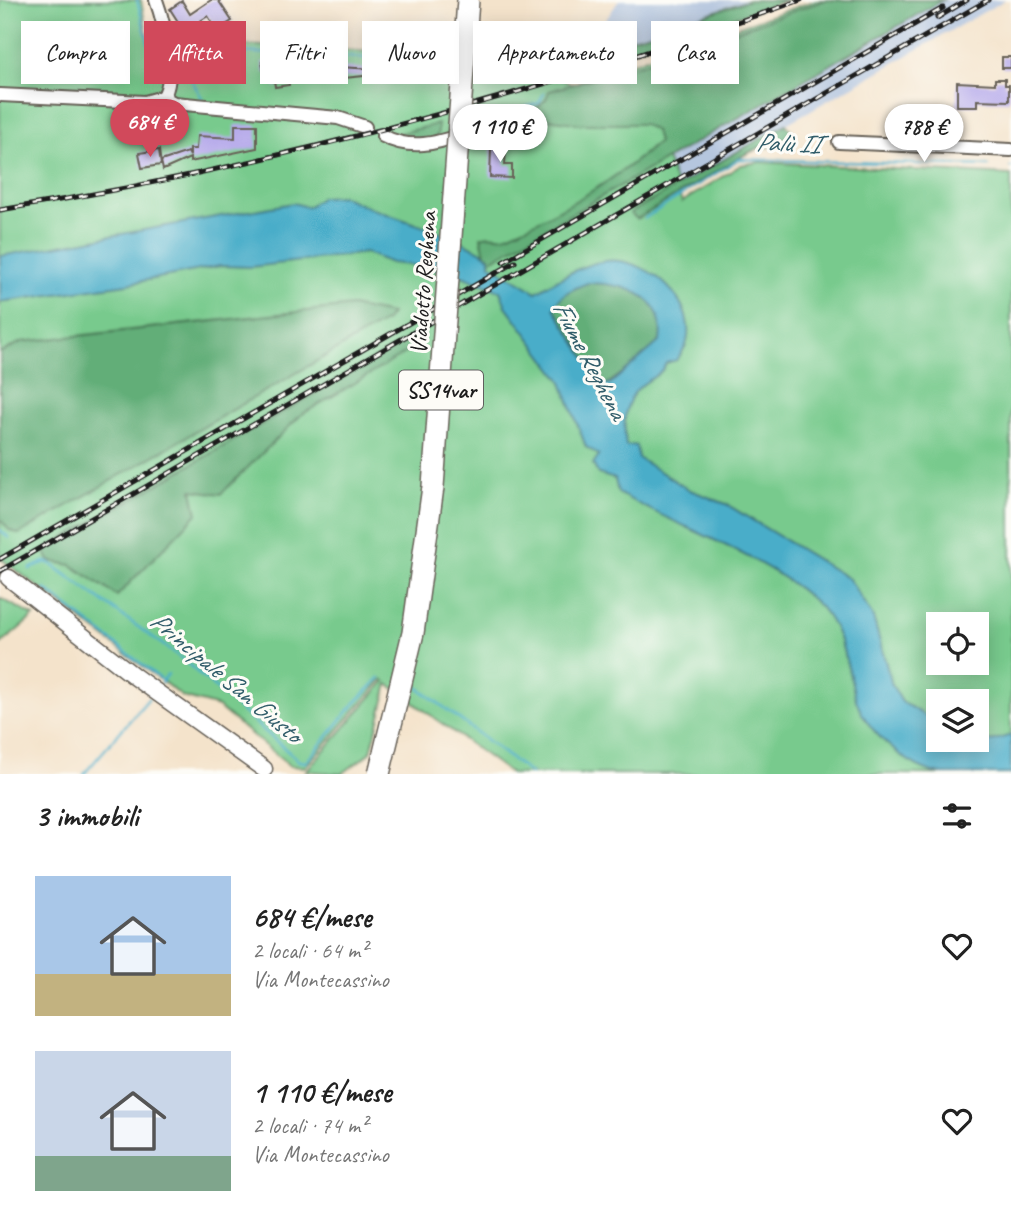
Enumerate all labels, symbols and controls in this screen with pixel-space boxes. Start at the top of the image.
chip: Compra [21,21,130,84]
chip: Affitta [144,21,246,84]
chip: Filtri [260,21,348,84]
chip: Nuovo [362,21,459,84]
chip: Appartamento [473,21,637,84]
chip: Casa [651,21,739,84]
pin: 684 € [101,100,199,159]
pin: 1 110 € [435,104,565,164]
pin: 788 € [875,104,973,164]
text: 684 € [126,107,174,136]
text: 1 110 € [469,112,531,141]
text: 788 € [901,112,947,141]
water label: Palù II [755,125,830,161]
street label: Viadotto Reghena [403,209,443,355]
water label: Fiume Reghena [545,295,636,428]
road number: SS14var [399,370,483,410]
water label: Principale San Giusto [144,604,312,753]
map controls [926,612,989,752]
button: locate [926,612,989,675]
button: layers [926,689,989,752]
text: 3 immobili [35,797,138,835]
icon: filters [938,797,976,835]
text: 684 €/mese [252,898,371,936]
icon: home [91,904,175,988]
icon: heart [938,927,976,965]
text: 2 locali · 64 m² [252,936,367,965]
text: Via Montecassino [252,965,389,994]
text: 1 110 €/mese [252,1073,392,1111]
icon: home [91,1079,175,1163]
icon: heart [938,1102,976,1140]
text: 2 locali · 74 m² [252,1111,367,1140]
text: Via Montecassino [252,1140,389,1169]

